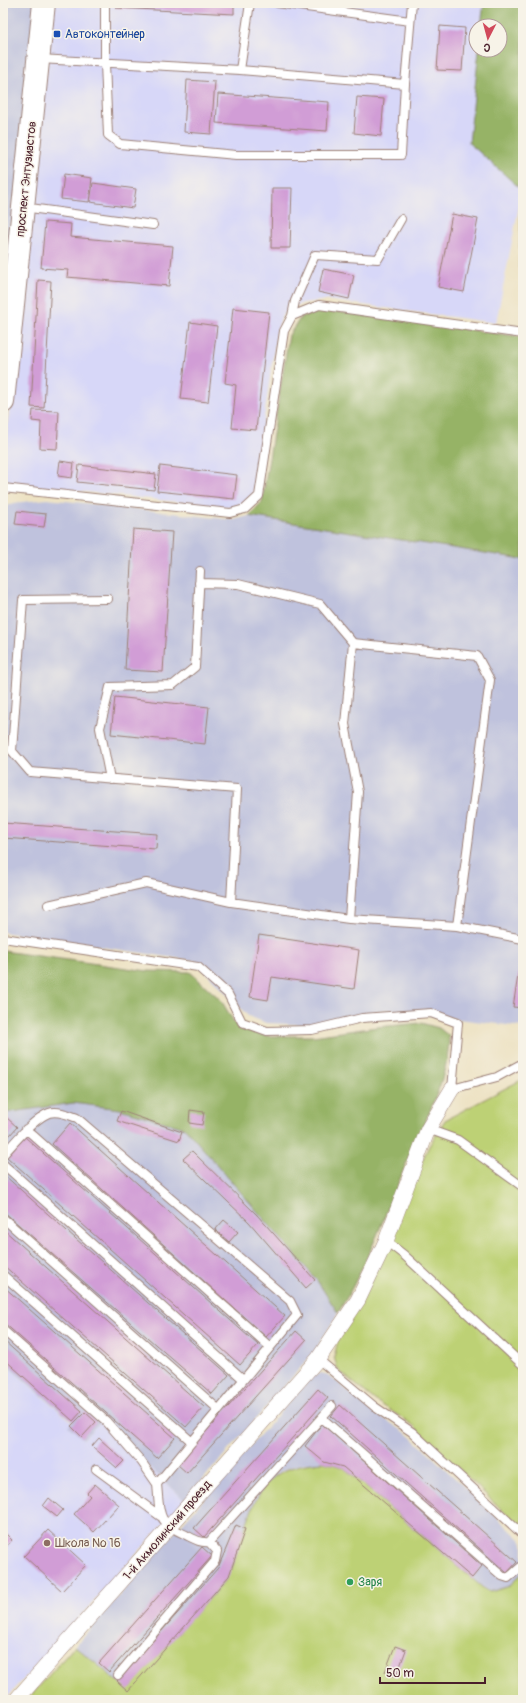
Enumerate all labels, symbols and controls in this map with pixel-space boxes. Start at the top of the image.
north arrow [468,18,508,58]
place label: Автоконтейнер [65,27,145,42]
marker: Автоконтейнер [52,29,62,39]
text: С [483,41,491,54]
street label: проспект Энтузиастов [13,120,40,238]
street label: 1-й Акмолинский проезд [120,1477,215,1583]
place label: Школа № 16 [55,1536,121,1551]
marker: Школа № 16 [42,1538,52,1548]
place label: Заря [358,1575,382,1590]
marker: Заря [345,1577,355,1587]
scale bar [380,1659,485,1685]
text: 50 m [386,1666,414,1681]

